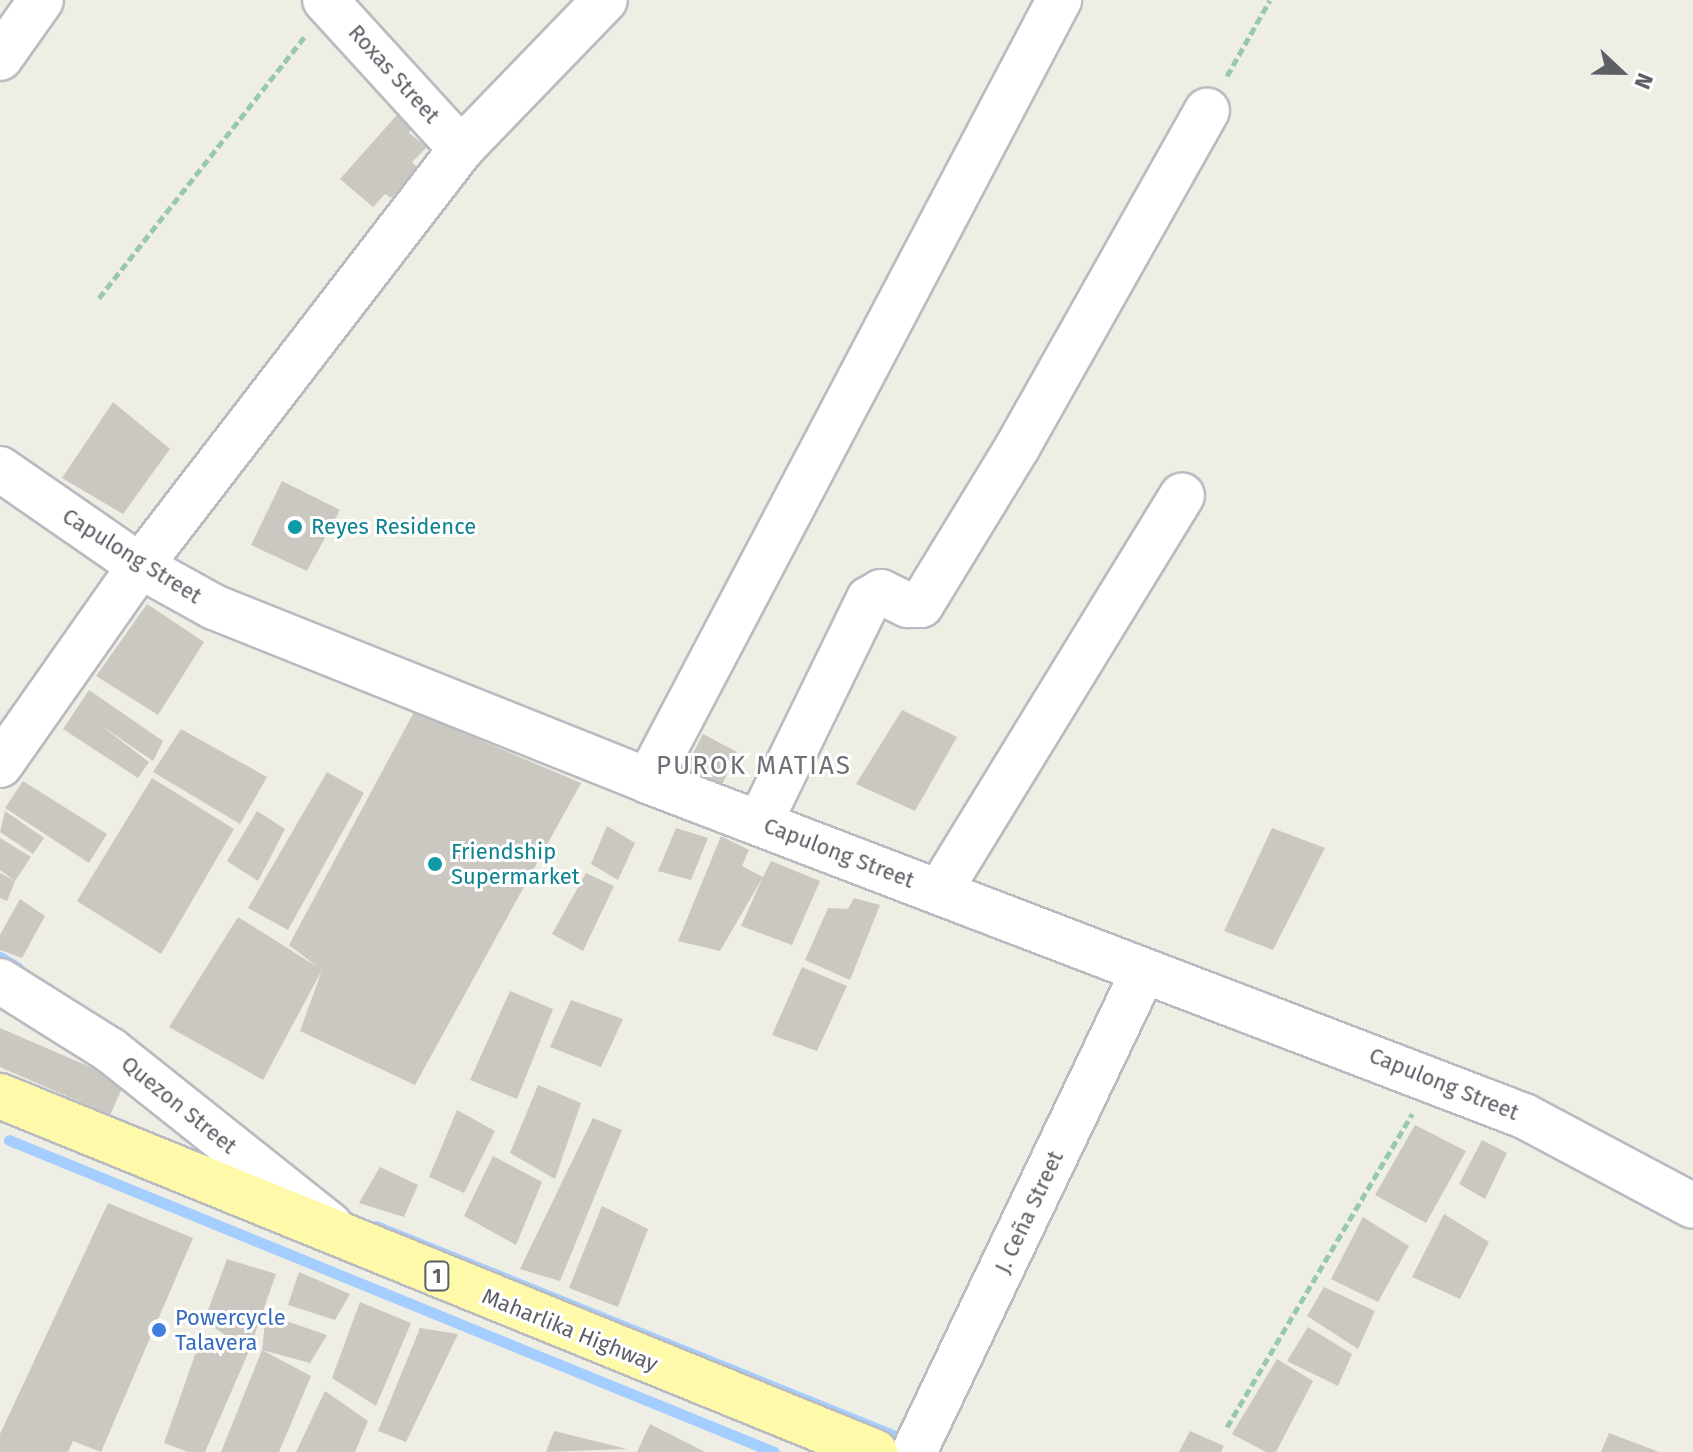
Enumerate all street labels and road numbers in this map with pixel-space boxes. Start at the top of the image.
street label: Roxas Street [343,19,445,129]
street label: Capulong Street [58,503,206,609]
street label: Capulong Street [760,812,918,894]
street label: Capulong Street [1365,1042,1523,1126]
street label: Quezon Street [116,1051,242,1159]
street label: J. Ceña Street [989,1147,1069,1277]
road number: 1 [423,1260,451,1292]
street label: Maharlika Highway [478,1283,662,1377]

